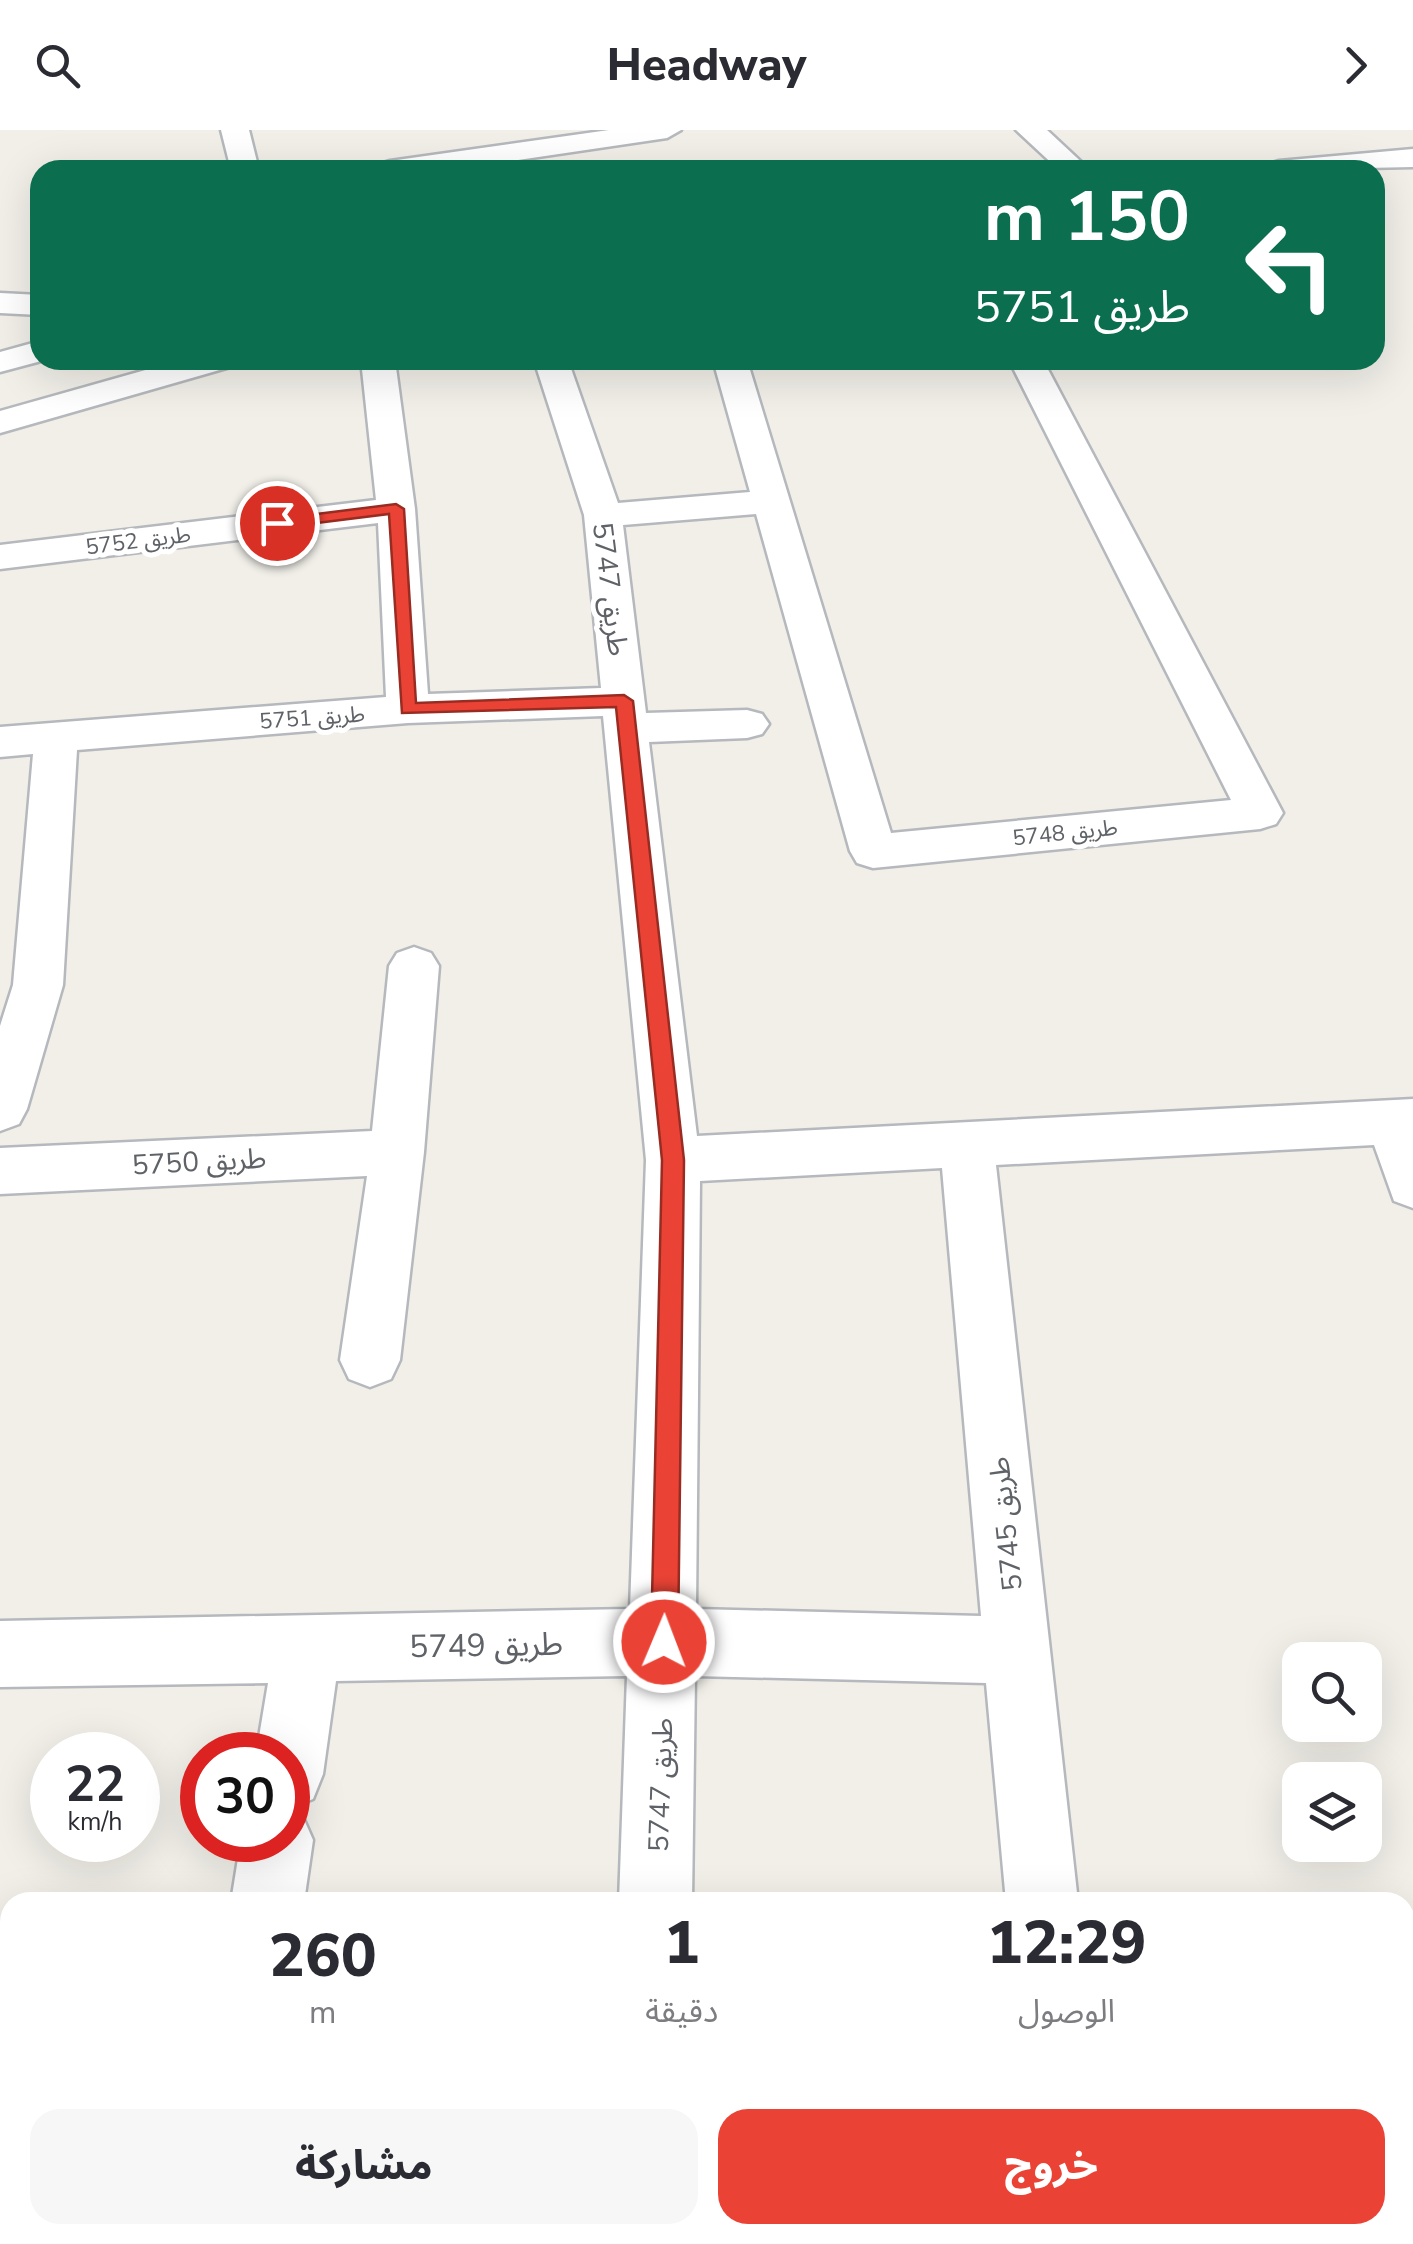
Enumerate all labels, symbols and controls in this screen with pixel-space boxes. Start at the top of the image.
text: Headway [607,35,806,96]
icon: search [30,38,85,93]
icon: forward [1328,38,1383,93]
text: 150 m [984,169,1190,265]
icon: left [1225,200,1355,330]
text: طريق 5751 [974,277,1190,338]
pin [235,481,320,566]
icon: arrive [250,496,305,551]
street label: طريق 5752 [84,520,192,562]
street label: طريق 5747 [583,520,637,658]
street label: طريق 5751 [258,699,366,737]
street label: طريق 5748 [1011,813,1119,853]
street label: طريق 5750 [131,1140,267,1184]
street label: طريق 5745 [980,1455,1032,1593]
position arrow [612,1590,716,1694]
street label: طريق 5749 [409,1623,563,1668]
map controls [1282,1642,1382,1862]
button: search [1282,1642,1382,1742]
street label: طريق 5747 [640,1717,682,1853]
speed limit sign: 30 [180,1732,310,1862]
text: 22 [65,1750,125,1819]
button: layers [1282,1762,1382,1862]
text: km/h [67,1805,123,1839]
text: 1 [664,1902,700,1984]
text: 12:29 [987,1902,1146,1984]
text: 260 [269,1915,377,1997]
text: دقيقة [645,1990,718,2033]
text: الوصول [1018,1990,1115,2033]
text: m [309,1991,336,2034]
button: مشاركة [30,2109,698,2224]
button: خروج [718,2109,1385,2224]

